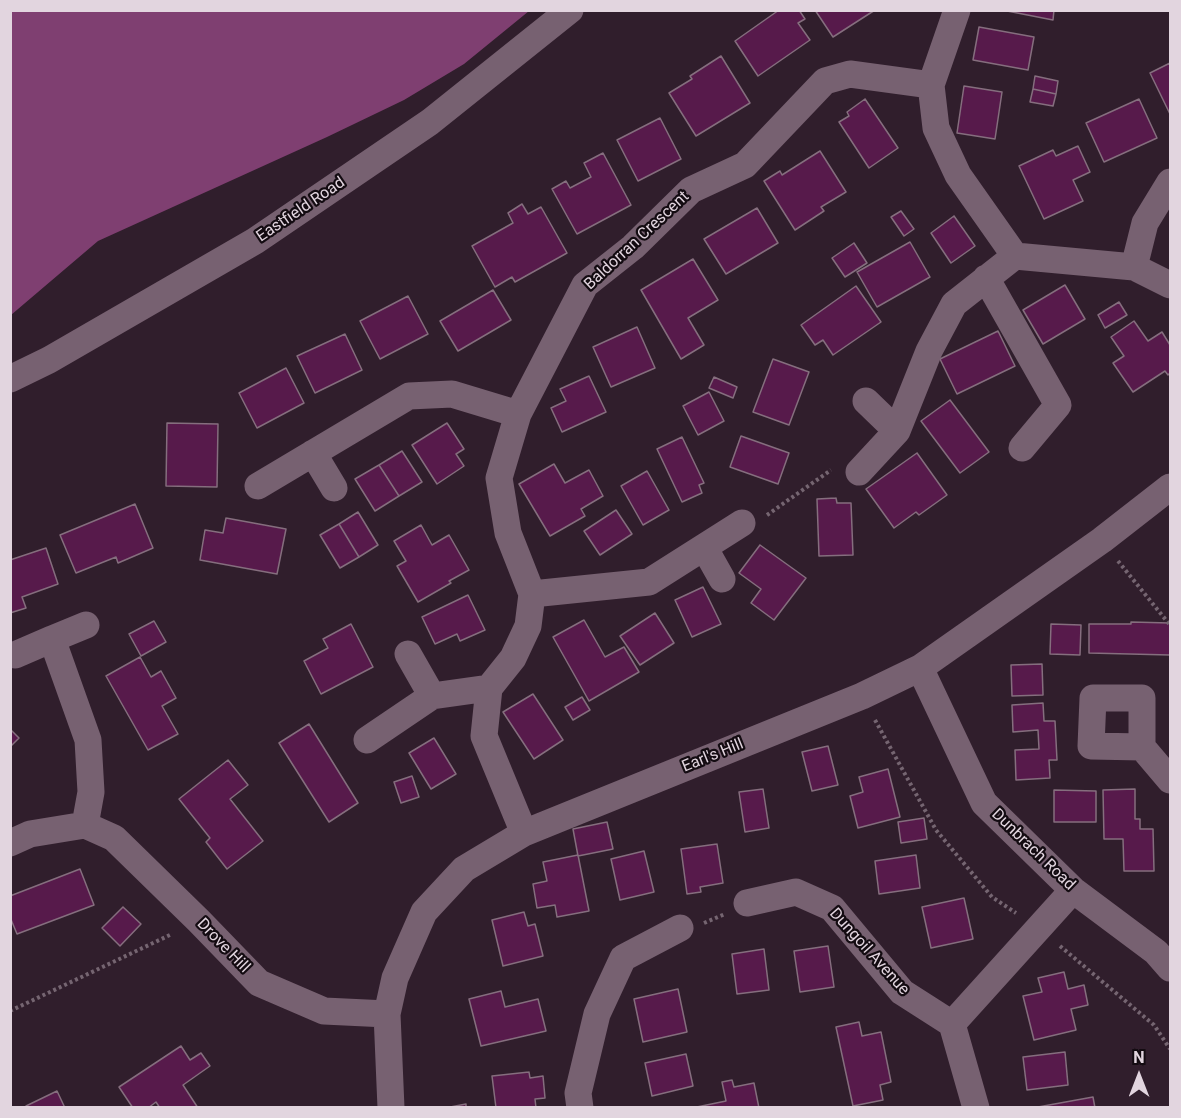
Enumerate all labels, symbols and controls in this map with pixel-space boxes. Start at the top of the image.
street label: Eastfield Road [253,173,349,247]
street label: Baldorran Crescent [581,188,693,294]
street label: Earl's Hill [679,735,747,777]
street label: Dunbrach Road [987,805,1079,895]
street label: Dungoil Avenue [825,905,913,999]
street label: Drove Hill [192,915,254,977]
north arrow [1109,1046,1169,1106]
text: N [1133,1048,1145,1067]

